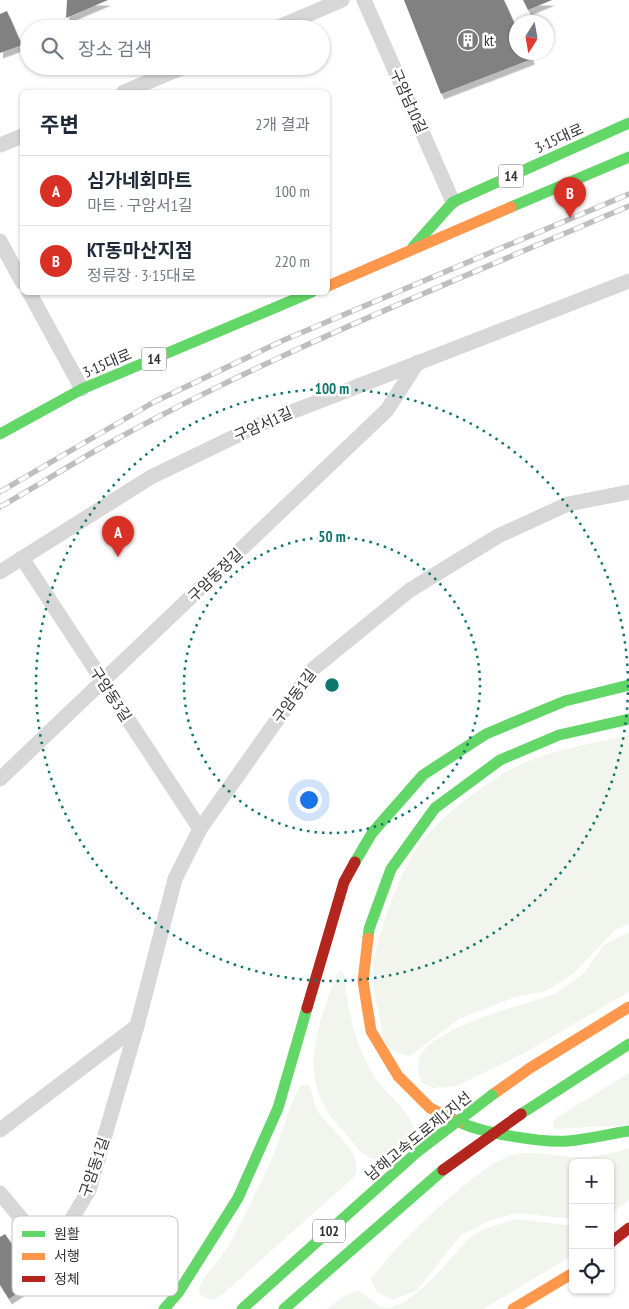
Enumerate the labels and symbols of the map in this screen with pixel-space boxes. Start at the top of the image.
north arrow [509,15,554,60]
building icon: kt [456,28,480,52]
place label: kt [484,31,494,50]
street label: 구암남10길 [386,66,432,136]
street label: 3·15대로 [532,119,586,157]
road number: 14 [498,165,524,188]
pin: B [554,177,586,218]
street label: 3·15대로 [80,344,134,382]
road number: 14 [142,348,166,370]
text: 100 m [315,379,349,398]
street label: 구암서1길 [231,403,295,445]
pin: A [102,516,134,557]
text: 50 m [318,527,346,546]
street label: 구암동정길 [184,544,246,606]
street label: 구암동3길 [86,663,136,725]
street label: 구암동1길 [268,665,320,727]
centre of rings [323,676,341,694]
your location [296,787,322,813]
street label: 남해고속도로제1지선 [361,1087,475,1185]
street label: 구암동1길 [75,1135,113,1199]
legend [12,1216,178,1296]
road number: 102 [313,1220,345,1242]
text: 원활 [54,1225,80,1243]
text: 서행 [54,1247,80,1265]
text: 정체 [54,1270,80,1288]

